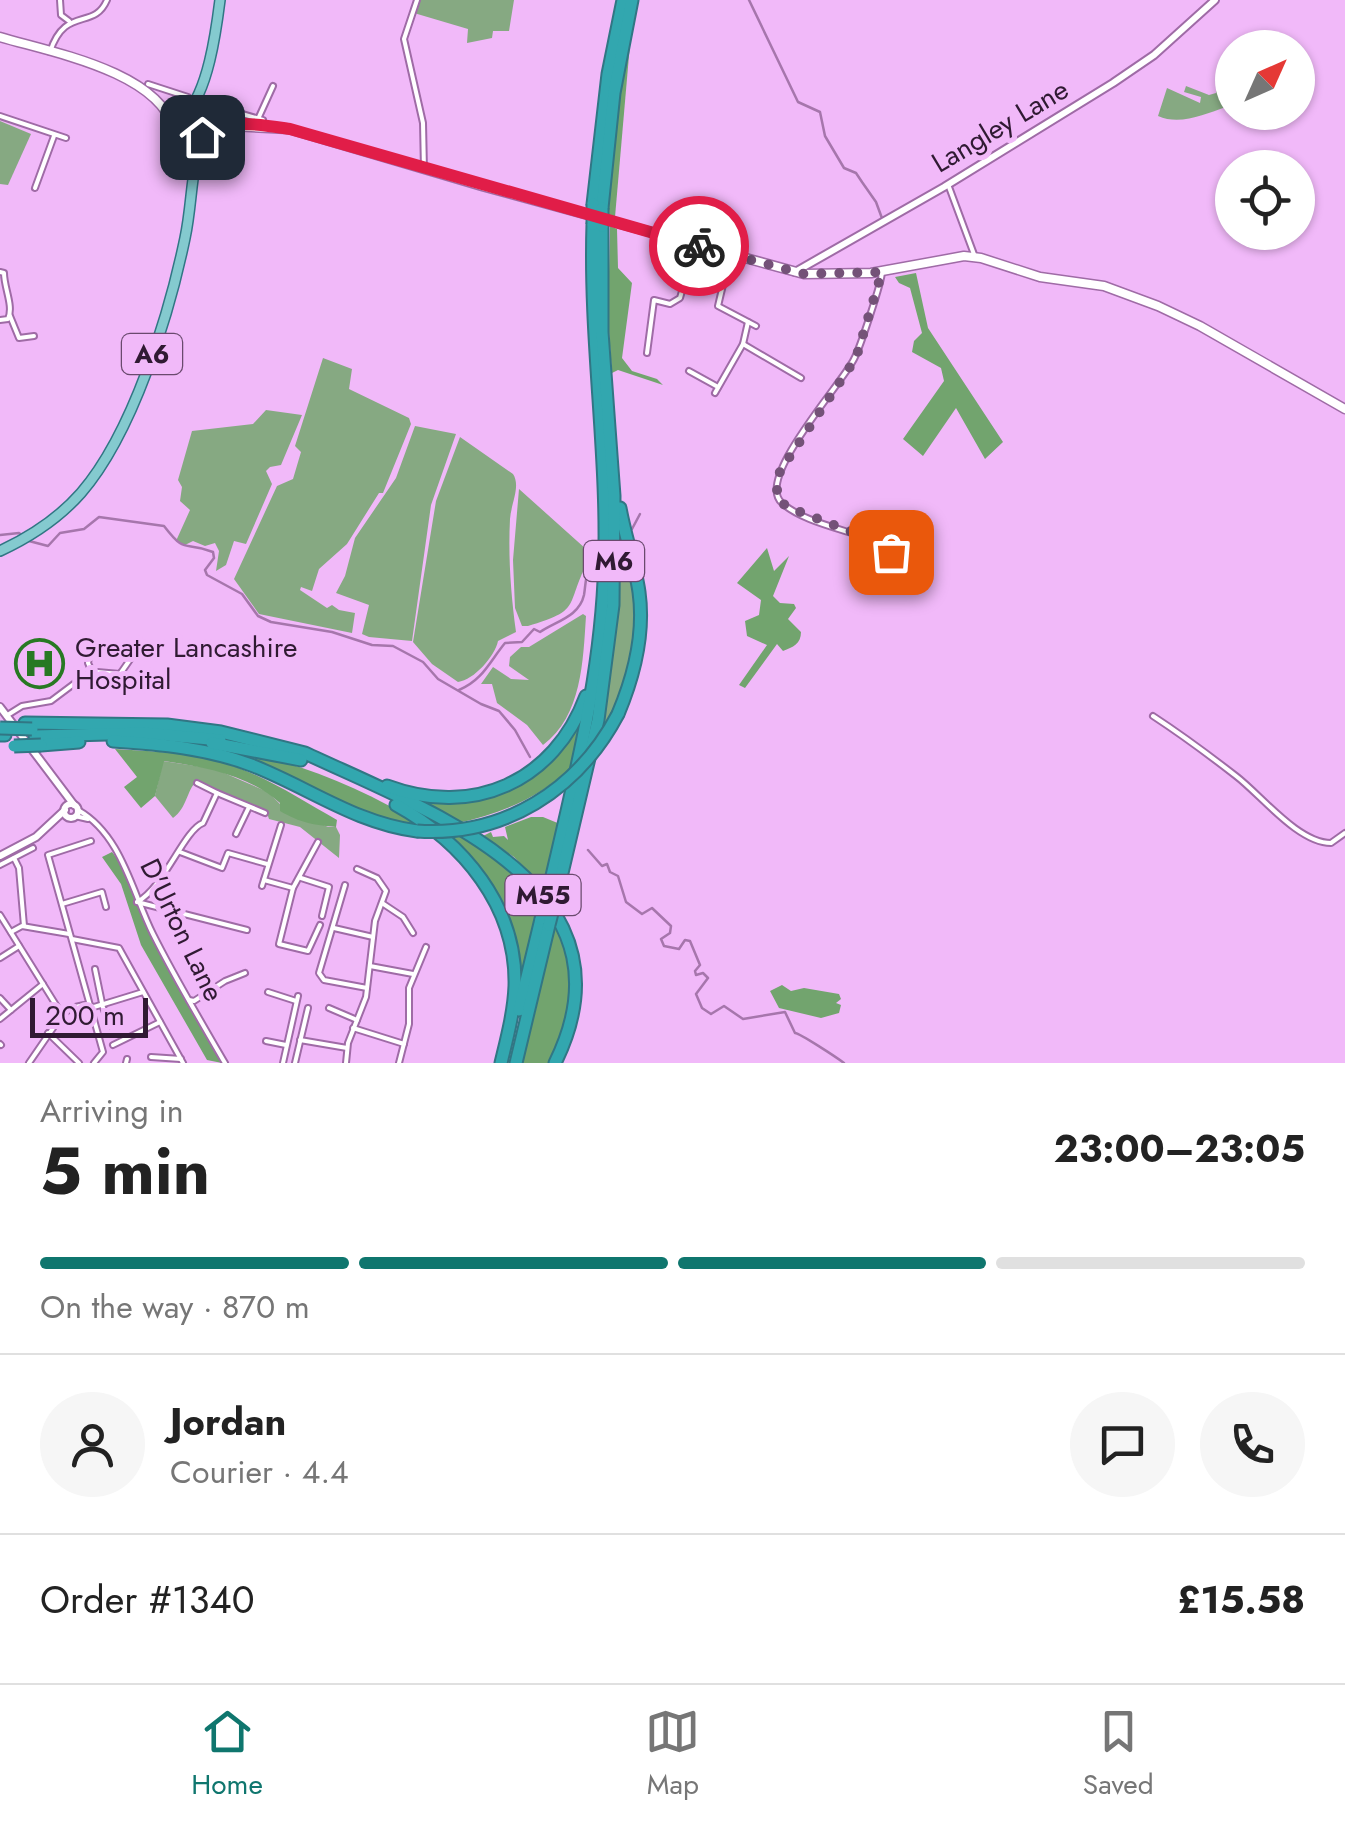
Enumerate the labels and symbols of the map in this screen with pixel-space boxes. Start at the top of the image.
north arrow [1215,30,1315,130]
street label: Langley Lane [924,69,1076,183]
pin [160,95,245,180]
courier [649,196,749,296]
road number: A6 [122,334,182,374]
pin [849,510,934,595]
road number: M6 [584,541,644,581]
place label: Greater Lancashire Hospital [75,627,297,700]
hospital icon: Greater Lancashire Hospital [14,637,66,689]
street label: D'Urton Lane [130,852,234,1008]
road number: M55 [506,875,580,915]
scale bar [30,993,148,1038]

